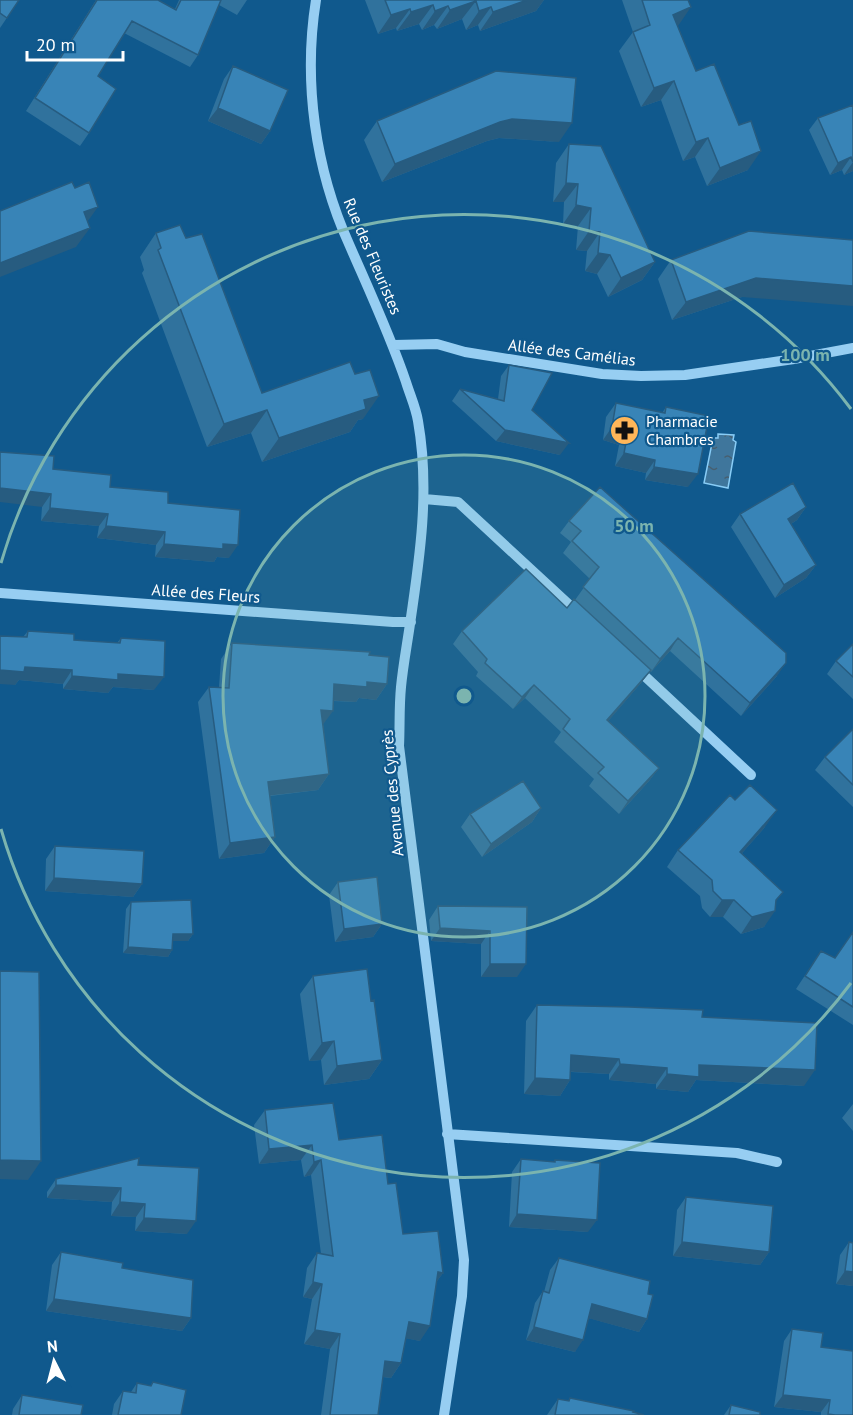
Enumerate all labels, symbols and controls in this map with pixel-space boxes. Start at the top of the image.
scale bar [27,24,123,62]
text: 20 m [36,33,75,56]
street label: Rue des Fleuristes [339,195,407,317]
street label: Allée des Camélias [507,334,637,370]
text: 100 m [780,343,830,366]
place label: Pharmacie Chambres [646,411,718,449]
pharmacy icon: Pharmacie Chambres [609,414,641,446]
text: 50 m [614,514,654,537]
street label: Allée des Fleurs [151,579,261,607]
centre of rings [454,686,474,706]
street label: Avenue des Cyprès [376,729,407,857]
north arrow [24,1331,84,1391]
text: N [46,1336,59,1357]

